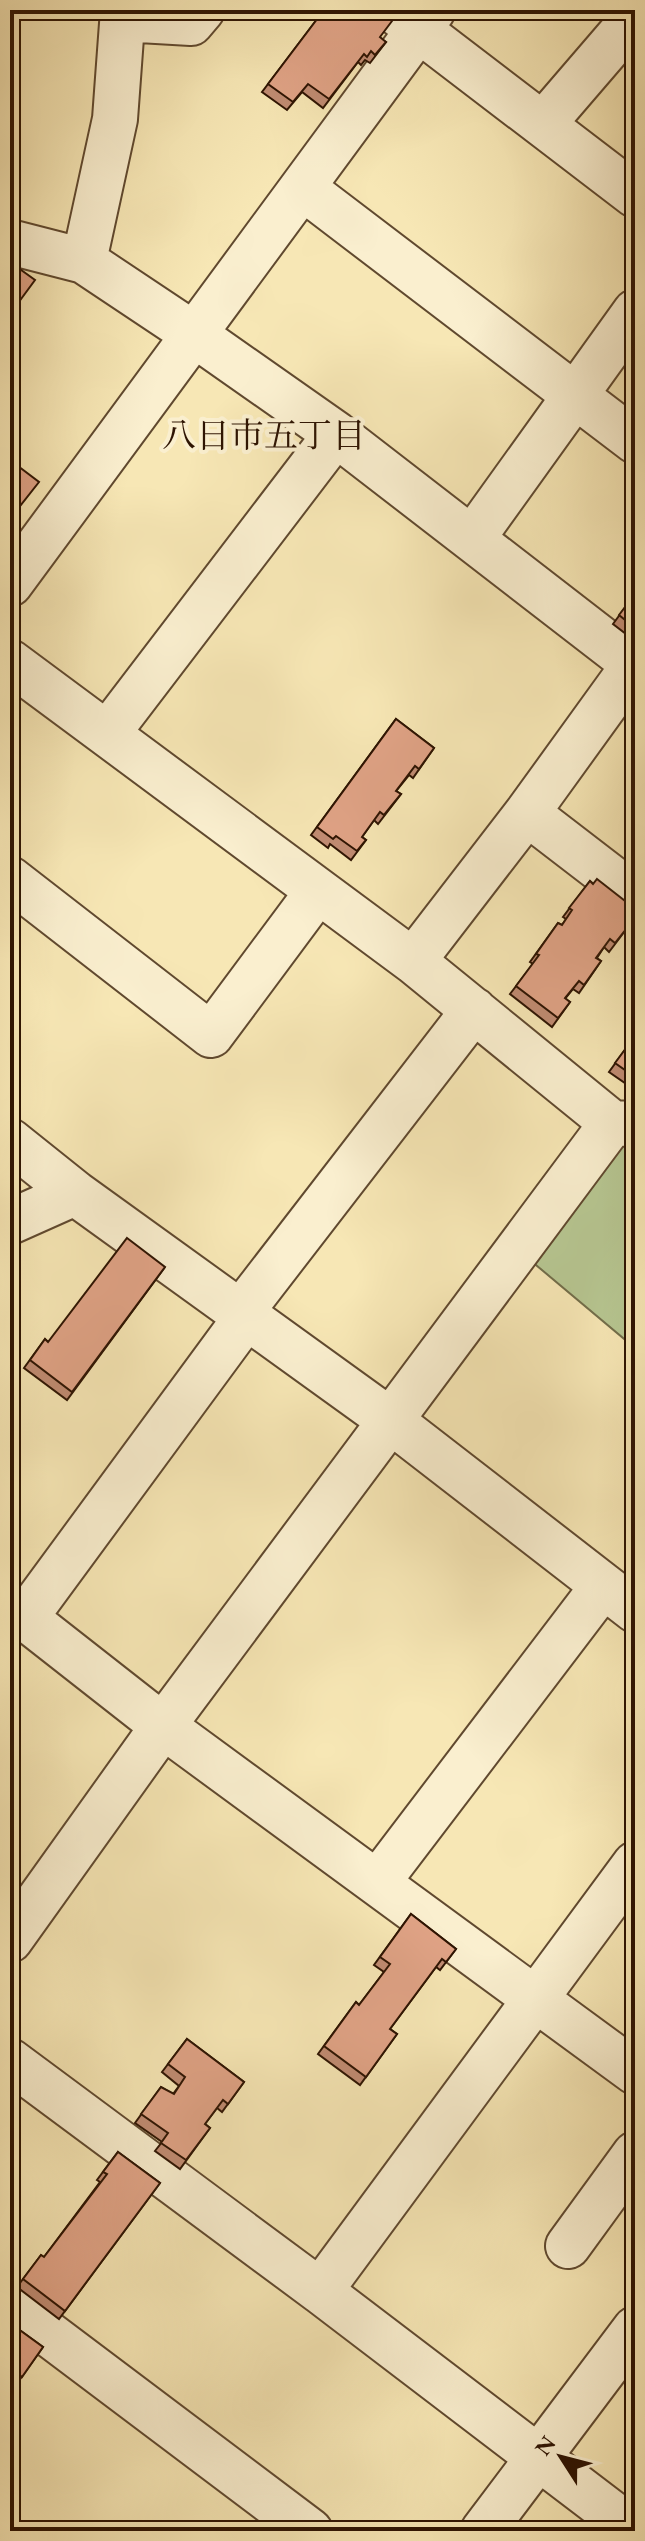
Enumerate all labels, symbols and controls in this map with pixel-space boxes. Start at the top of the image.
district label: 八日市五丁目 [162,413,366,457]
north arrow [521,2417,601,2497]
text: N [528,2430,562,2461]

